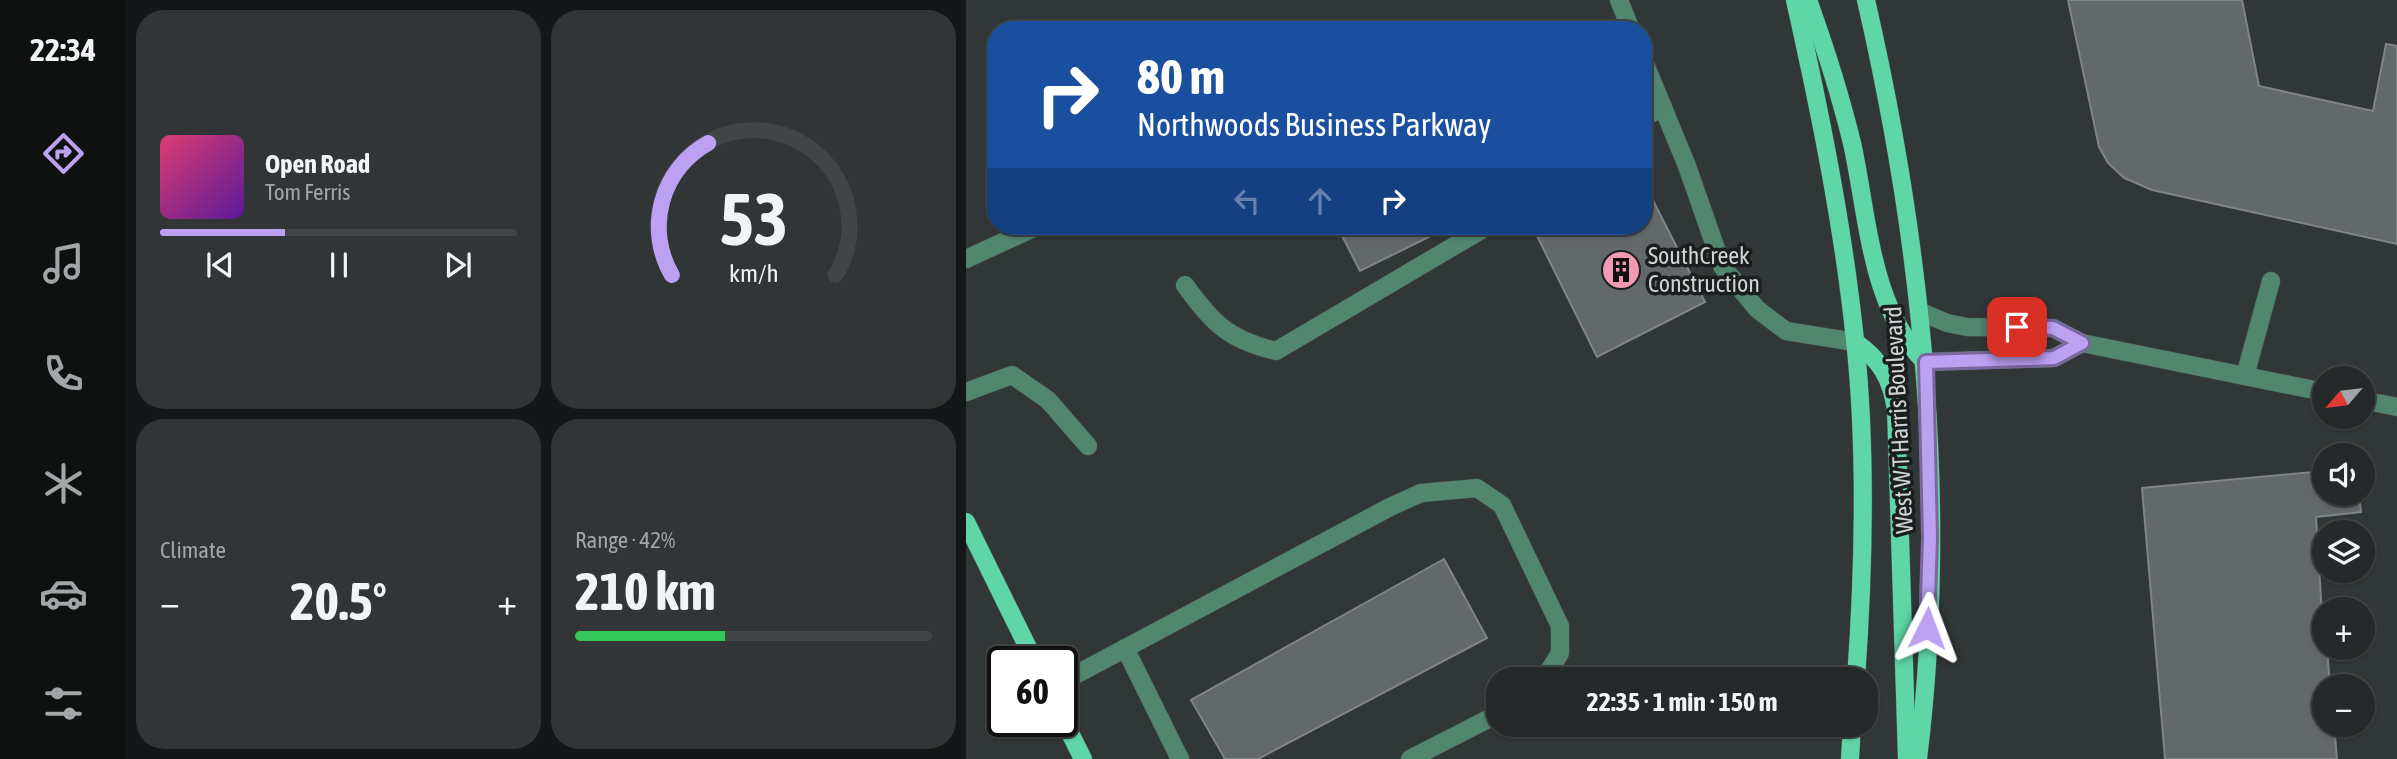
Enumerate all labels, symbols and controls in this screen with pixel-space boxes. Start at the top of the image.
text: 22:34 [30,31,96,68]
text: 80 m [1137,48,1225,104]
icon: right [1022,49,1113,140]
text: Northwoods Business Parkway [1137,106,1491,143]
icon: directions [39,129,88,178]
text: Open Road [265,149,370,179]
text: 53 [719,178,788,261]
text: Tom Ferris [265,179,350,205]
icon: left [1228,182,1266,220]
icon: ahead [1301,182,1339,220]
icon: right [1374,182,1412,220]
icon: music [39,239,88,288]
place label: SouthCreek Construction [1648,242,1760,297]
icon: previous [201,246,239,284]
icon: pause [320,246,358,284]
icon: next [439,246,477,284]
building icon: SouthCreek Construction [1600,249,1642,291]
text: km/h [729,259,778,287]
pin [1987,297,2047,357]
street label: West W T Harris Boulevard [1879,306,1918,534]
icon: arrive [1998,308,2036,346]
icon: phone [39,349,88,398]
north arrow [2312,366,2375,429]
map controls [2312,366,2375,737]
button: sound [2312,443,2375,506]
icon: climate [39,459,88,508]
button: layers [2312,520,2375,583]
text: Range · 42% [575,527,675,553]
text: Climate [160,537,226,563]
text: 210 km [575,561,716,621]
icon: car [39,569,88,618]
text: 20.5° [290,571,387,631]
text: − [160,580,180,623]
text: + [497,580,517,623]
position arrow [1890,591,1964,665]
button: + [2312,597,2375,660]
speed limit sign: 60 [987,646,1078,737]
button: − [2312,674,2375,737]
icon: filters [39,679,88,728]
text: 22:35 · 1 min · 150 m [1587,687,1777,717]

